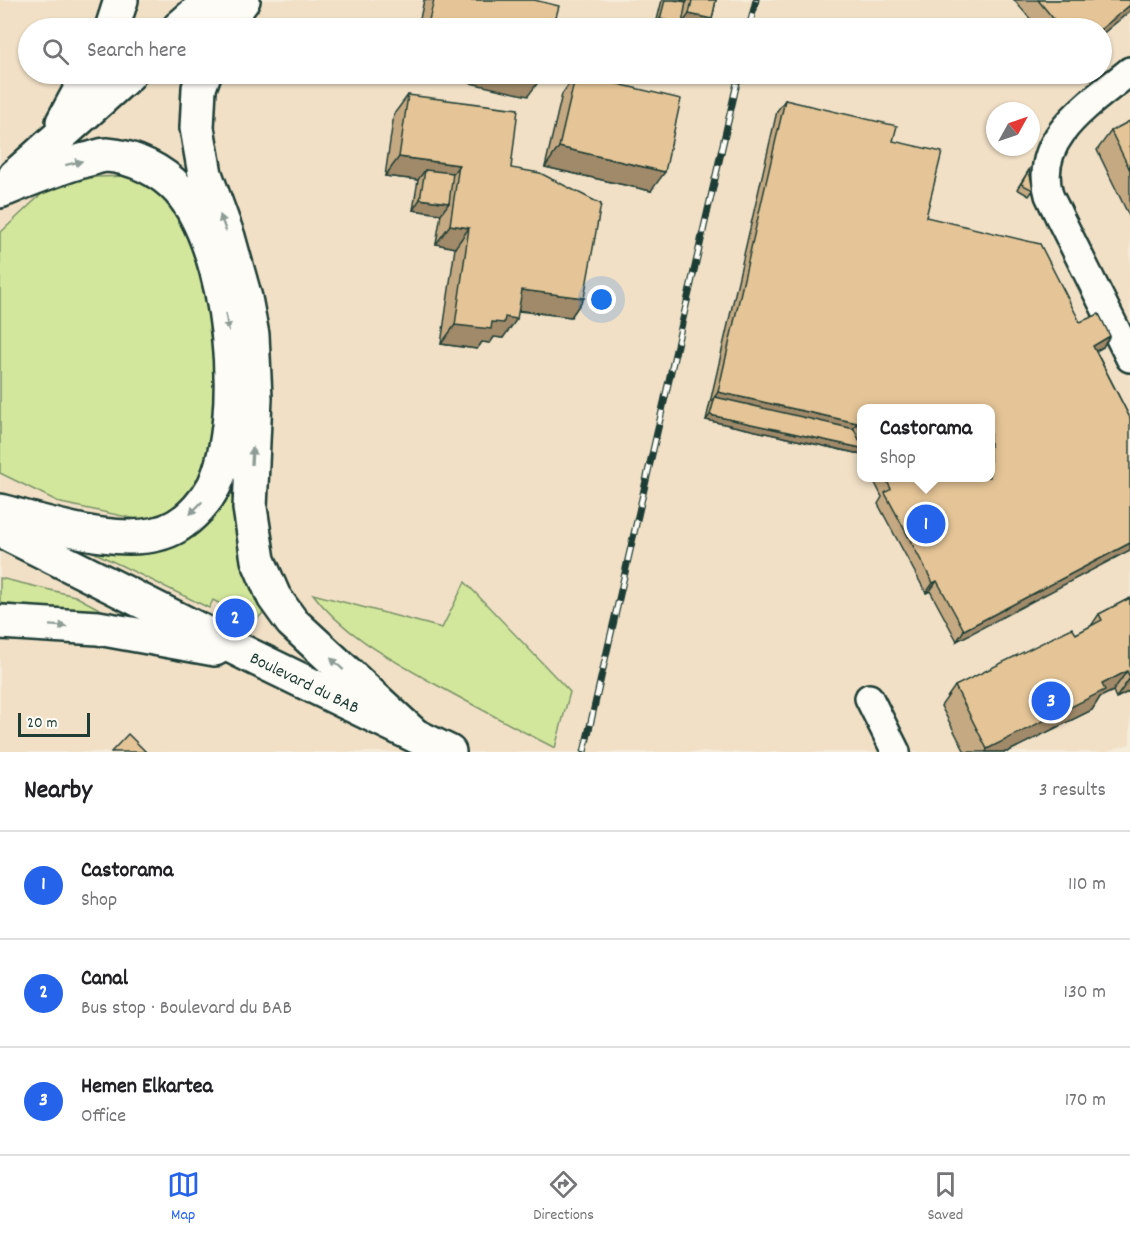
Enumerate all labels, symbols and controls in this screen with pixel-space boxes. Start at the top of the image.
search box [18,18,1112,84]
icon: search [39,35,72,68]
text: Search here [87,36,186,67]
north arrow [986,102,1040,156]
one-way arrow [65,157,83,167]
one-way arrow [218,214,228,232]
your location [587,285,616,314]
one-way arrow [223,313,232,332]
popup [857,404,995,482]
text: Castorama [880,414,972,445]
text: Shop [880,445,916,473]
one-way arrow [248,447,257,466]
one-way arrow [190,501,204,515]
pin: 1 [906,502,946,546]
pin: 2 [216,596,254,640]
one-way arrow [49,621,68,630]
street label: Boulevard du BAB [245,647,363,722]
one-way arrow [330,658,345,671]
pin: 3 [1032,678,1070,724]
scale bar [18,710,90,738]
text: 20 m [27,712,57,735]
text: Nearby [24,773,92,810]
text: 3 results [1039,777,1106,805]
text: Castorama [81,856,173,887]
text: 1 [41,871,46,899]
text: 110 m [1068,871,1106,899]
text: Shop [81,887,117,915]
text: Canal [81,964,128,995]
text: 2 [39,979,48,1007]
text: 130 m [1064,979,1106,1007]
text: Bus stop · Boulevard du BAB [81,995,292,1023]
text: Hemen Elkartea [81,1072,213,1103]
text: 3 [39,1087,48,1115]
text: 170 m [1065,1087,1106,1115]
text: Office [81,1103,126,1131]
tab: Map [167,1168,200,1227]
tab: Directions [533,1168,594,1227]
tab: Saved [927,1168,963,1227]

